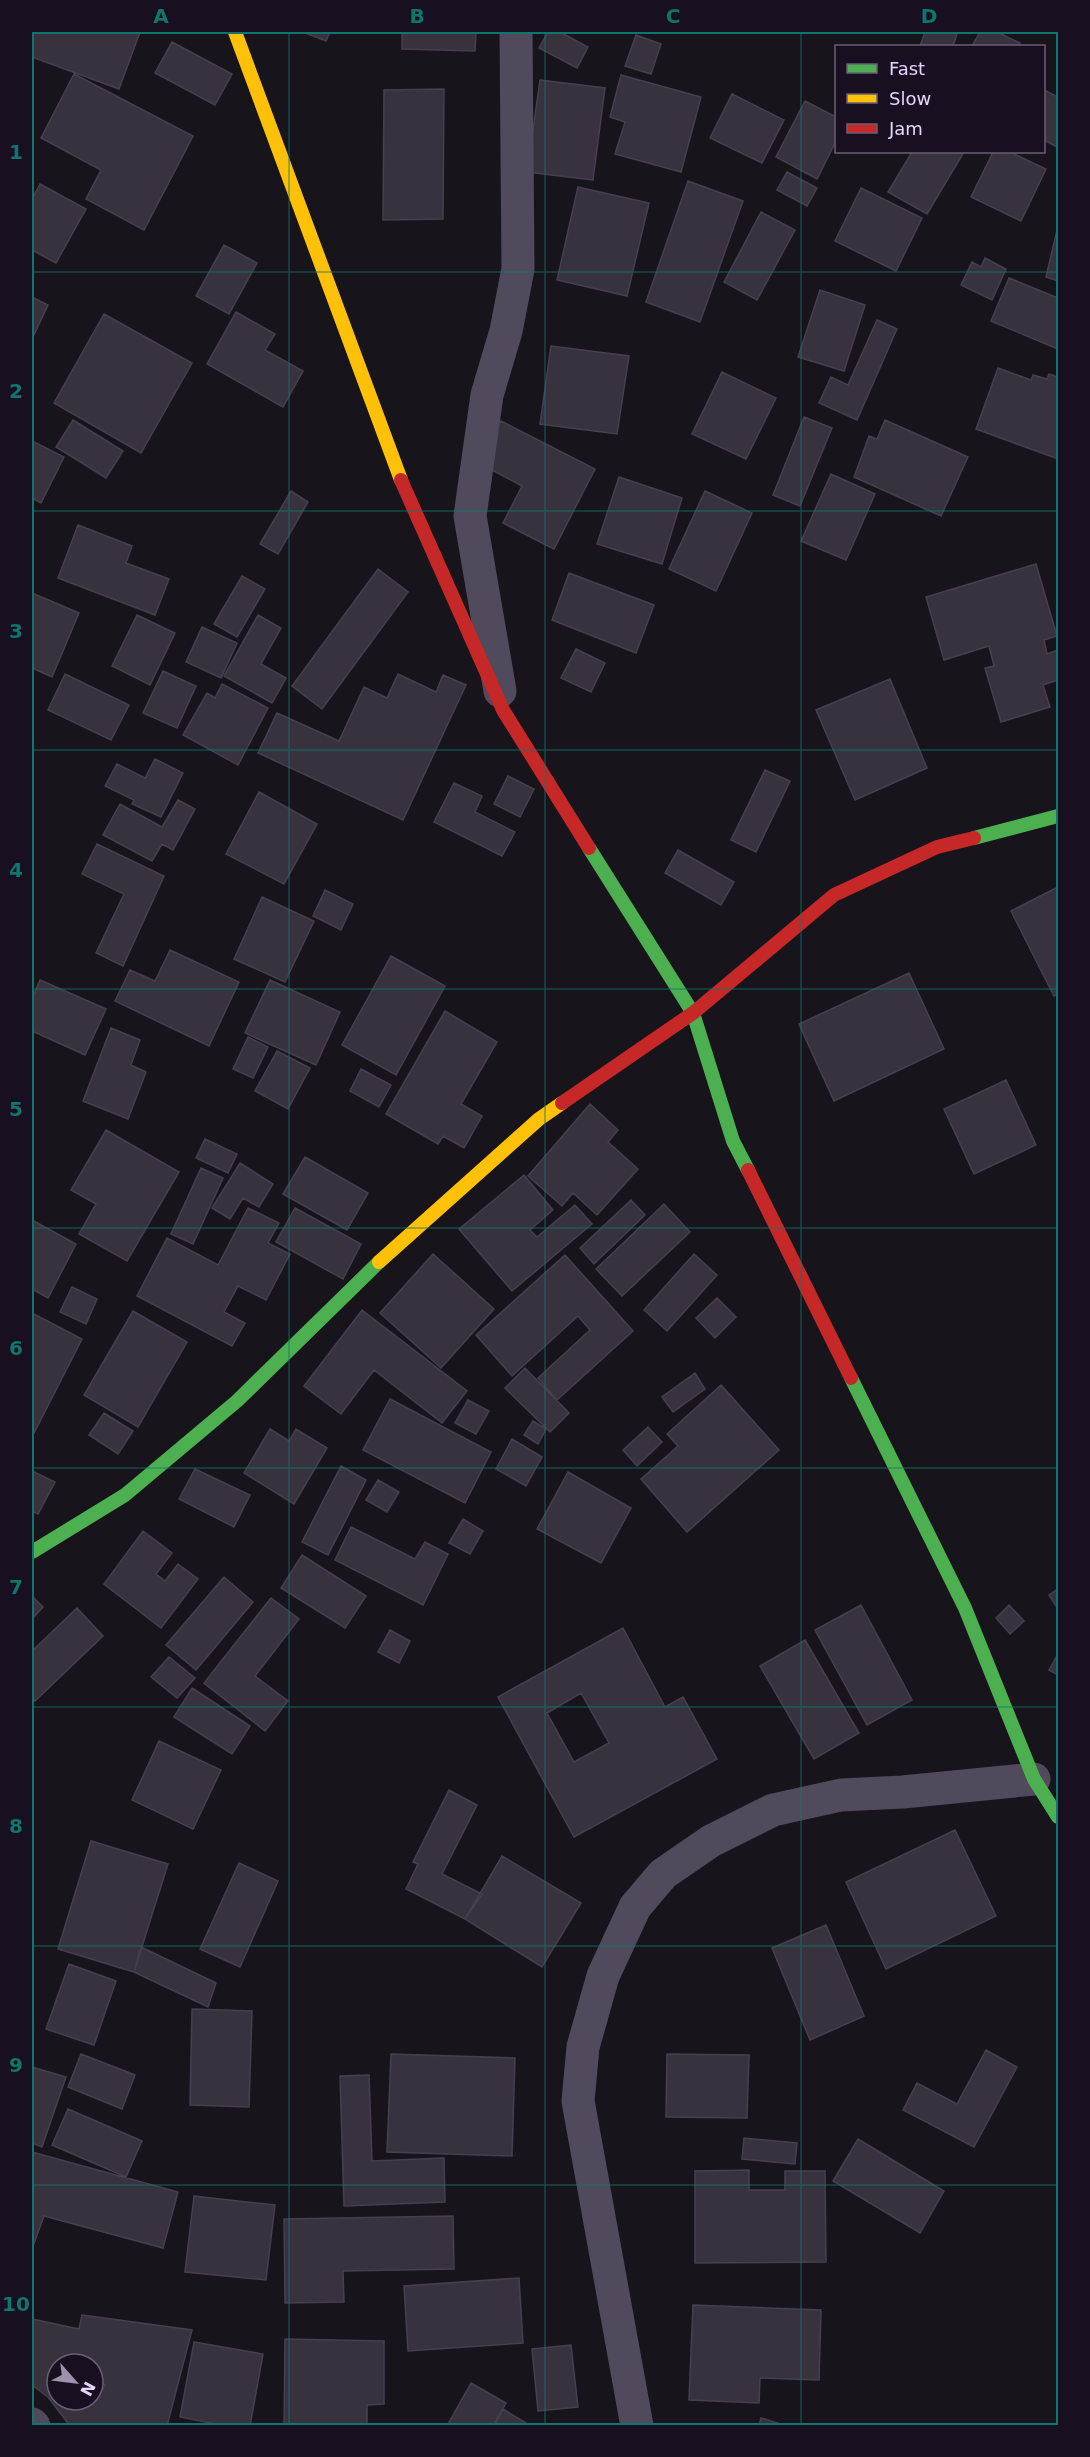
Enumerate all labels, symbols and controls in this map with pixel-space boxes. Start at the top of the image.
text: A [153,4,169,28]
text: B [409,4,425,28]
text: C [666,4,680,28]
text: D [921,4,937,28]
legend [835,45,1045,153]
text: Fast [889,58,925,79]
text: Slow [889,88,931,109]
text: Jam [888,118,923,139]
text: 1 [9,140,23,164]
text: 2 [9,379,23,403]
text: 3 [9,619,23,643]
text: 4 [9,858,23,882]
text: 5 [9,1097,23,1121]
text: 6 [9,1336,23,1360]
text: 7 [9,1575,23,1599]
text: 8 [9,1814,23,1838]
text: 9 [9,2053,23,2077]
text: 10 [2,2292,30,2316]
north arrow [45,2352,105,2412]
text: N [76,2378,99,2399]

